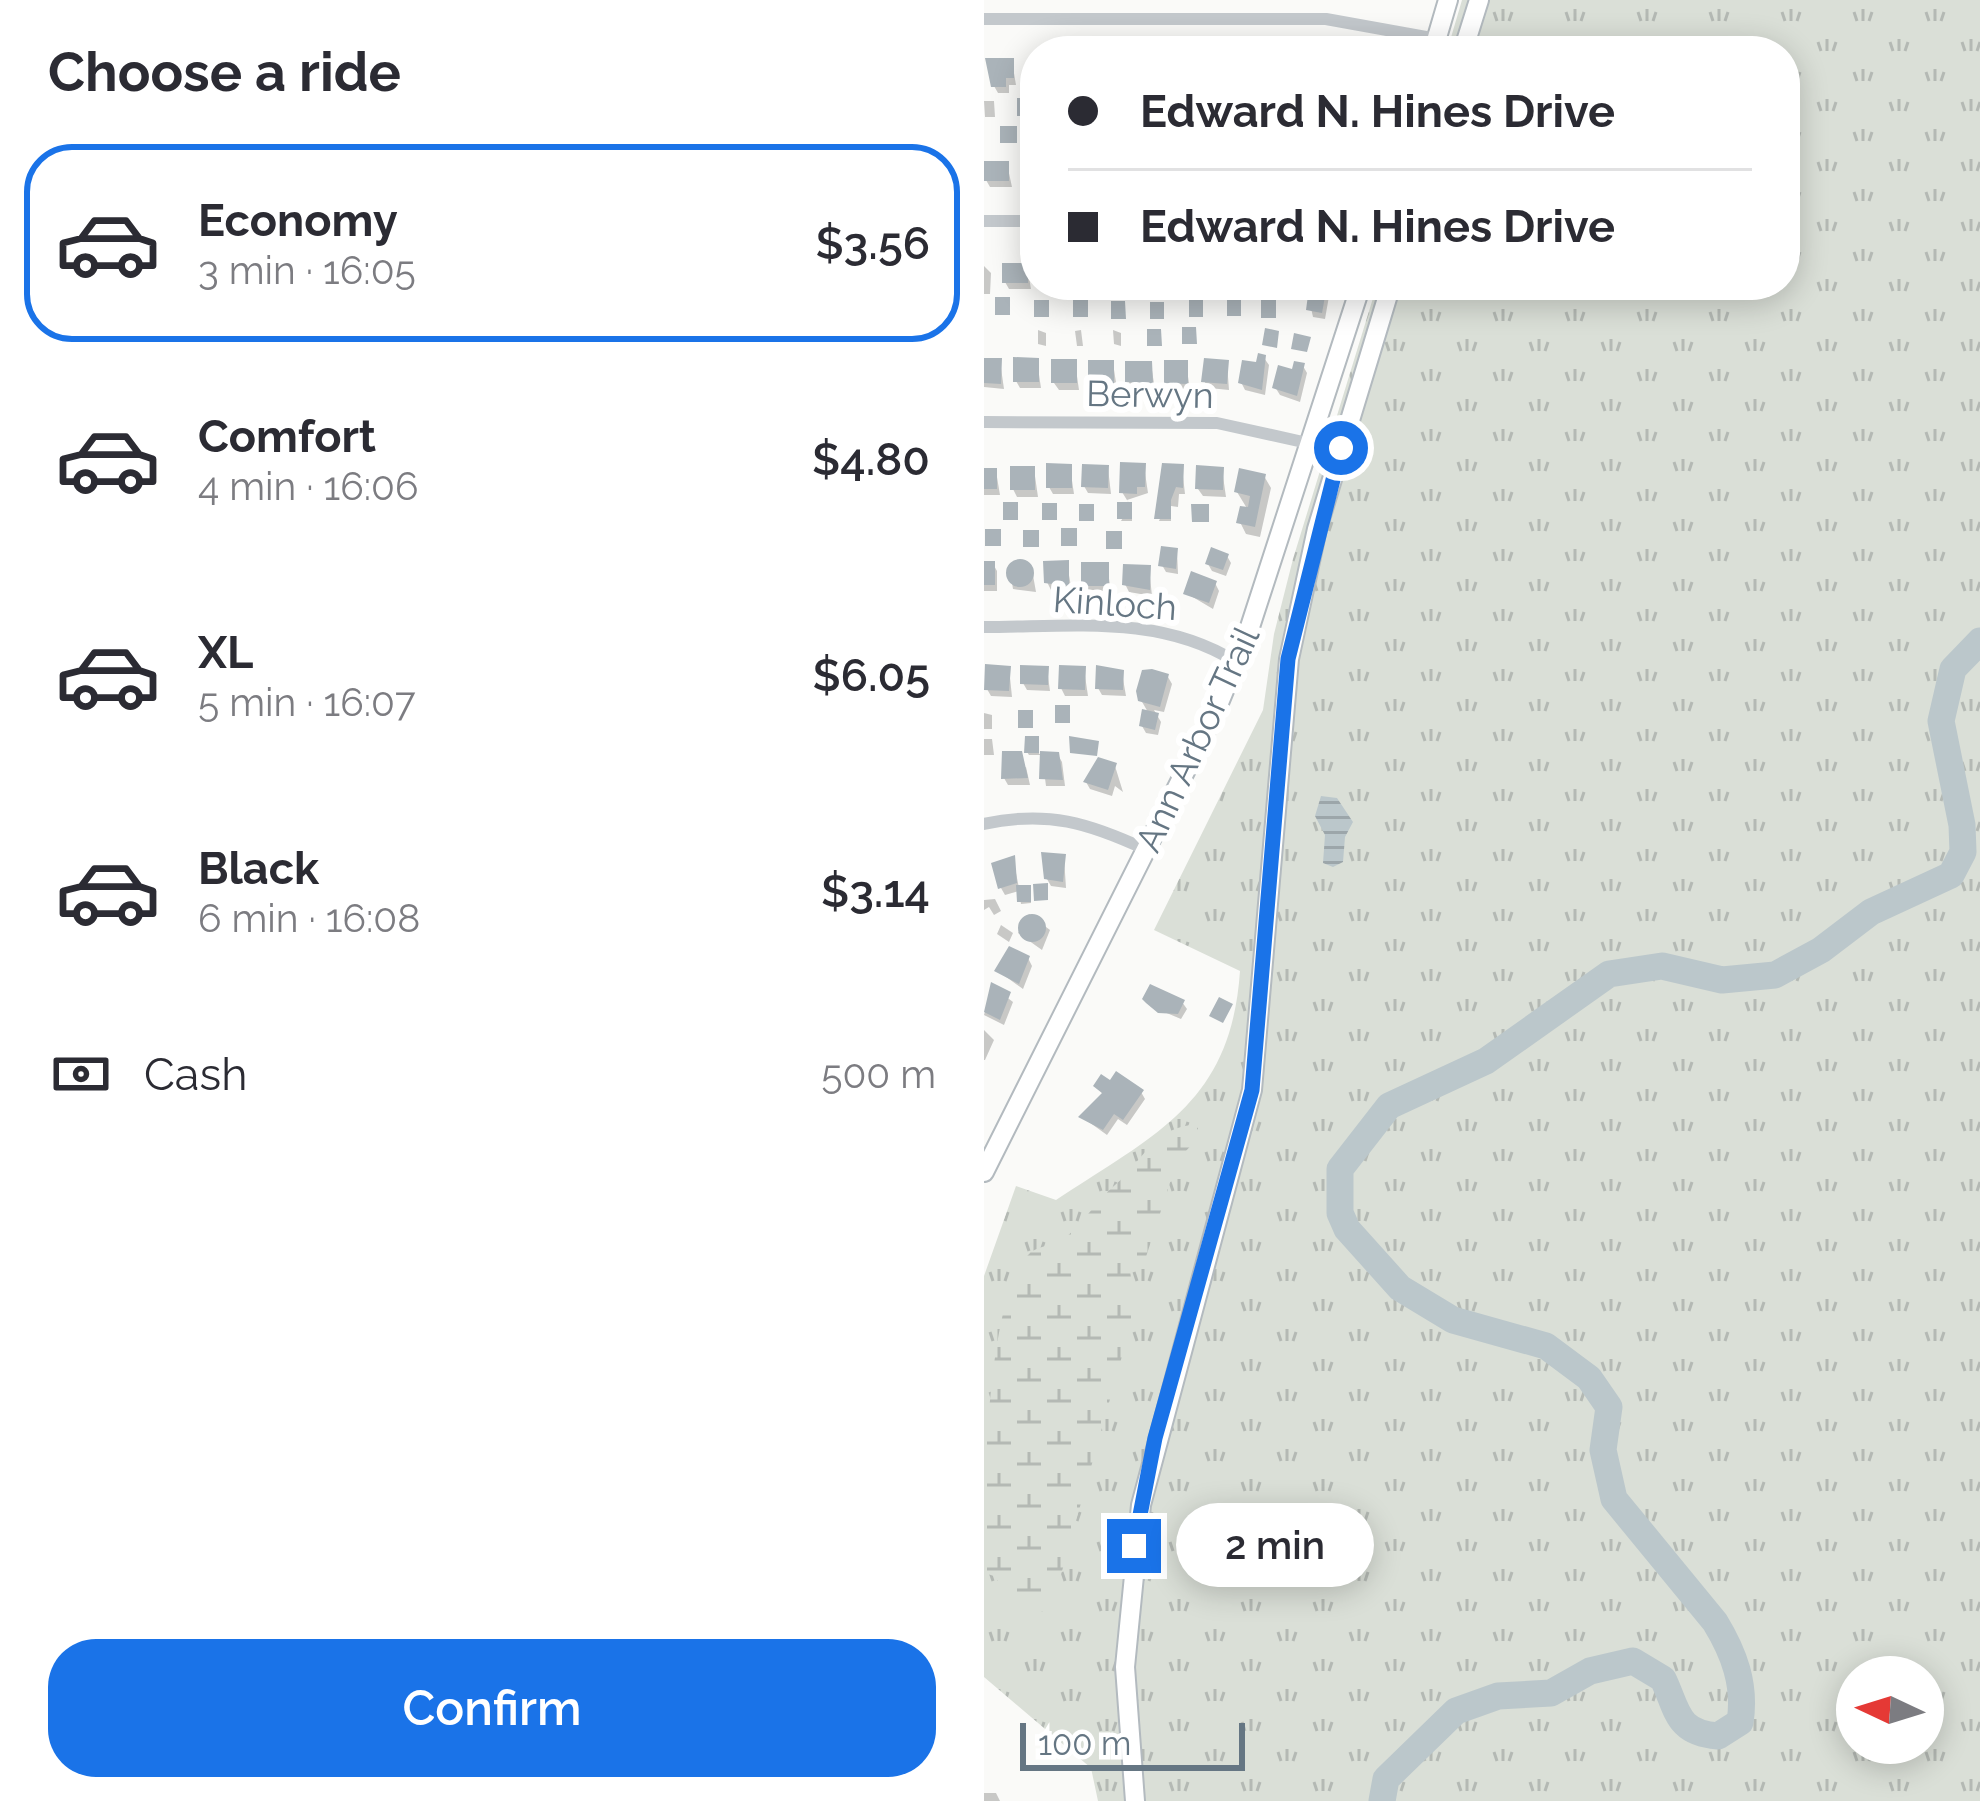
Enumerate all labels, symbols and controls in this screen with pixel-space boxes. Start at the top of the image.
text: Choose a ride [48,40,401,104]
text: Edward N. Hines Drive [1140,85,1615,138]
icon: car [54,189,162,297]
text: Economy [198,194,398,247]
text: Edward N. Hines Drive [1140,200,1615,253]
text: $3.56 [815,217,930,270]
text: 3 min · 16:05 [198,247,416,293]
street label: Berwyn [1086,372,1214,416]
icon: car [54,405,162,513]
text: Comfort [198,410,376,463]
route start [1314,421,1368,475]
text: $4.80 [812,433,930,486]
text: 4 min · 16:06 [198,463,419,509]
street label: Kinloch [1052,578,1178,628]
street label: Ann Arbor Trail [1127,620,1268,858]
icon: car [54,621,162,729]
text: XL [198,626,253,679]
text: $6.05 [812,649,930,702]
text: 5 min · 16:07 [198,679,416,725]
icon: car [54,837,162,945]
text: Black [198,842,319,895]
text: $3.14 [821,865,930,918]
text: 6 min · 16:08 [198,895,420,941]
icon: cash [48,1041,114,1107]
text: Cash [144,1048,247,1101]
text: 500 m [821,1051,936,1097]
callout: 2 min [1176,1504,1374,1588]
route end [1107,1519,1161,1573]
text: 2 min [1225,1522,1325,1568]
button: Confirm [48,1639,936,1777]
north arrow [1836,1656,1944,1764]
map controls [1836,1656,1944,1764]
scale bar [1020,1717,1245,1770]
text: 100 m [1038,1724,1131,1763]

